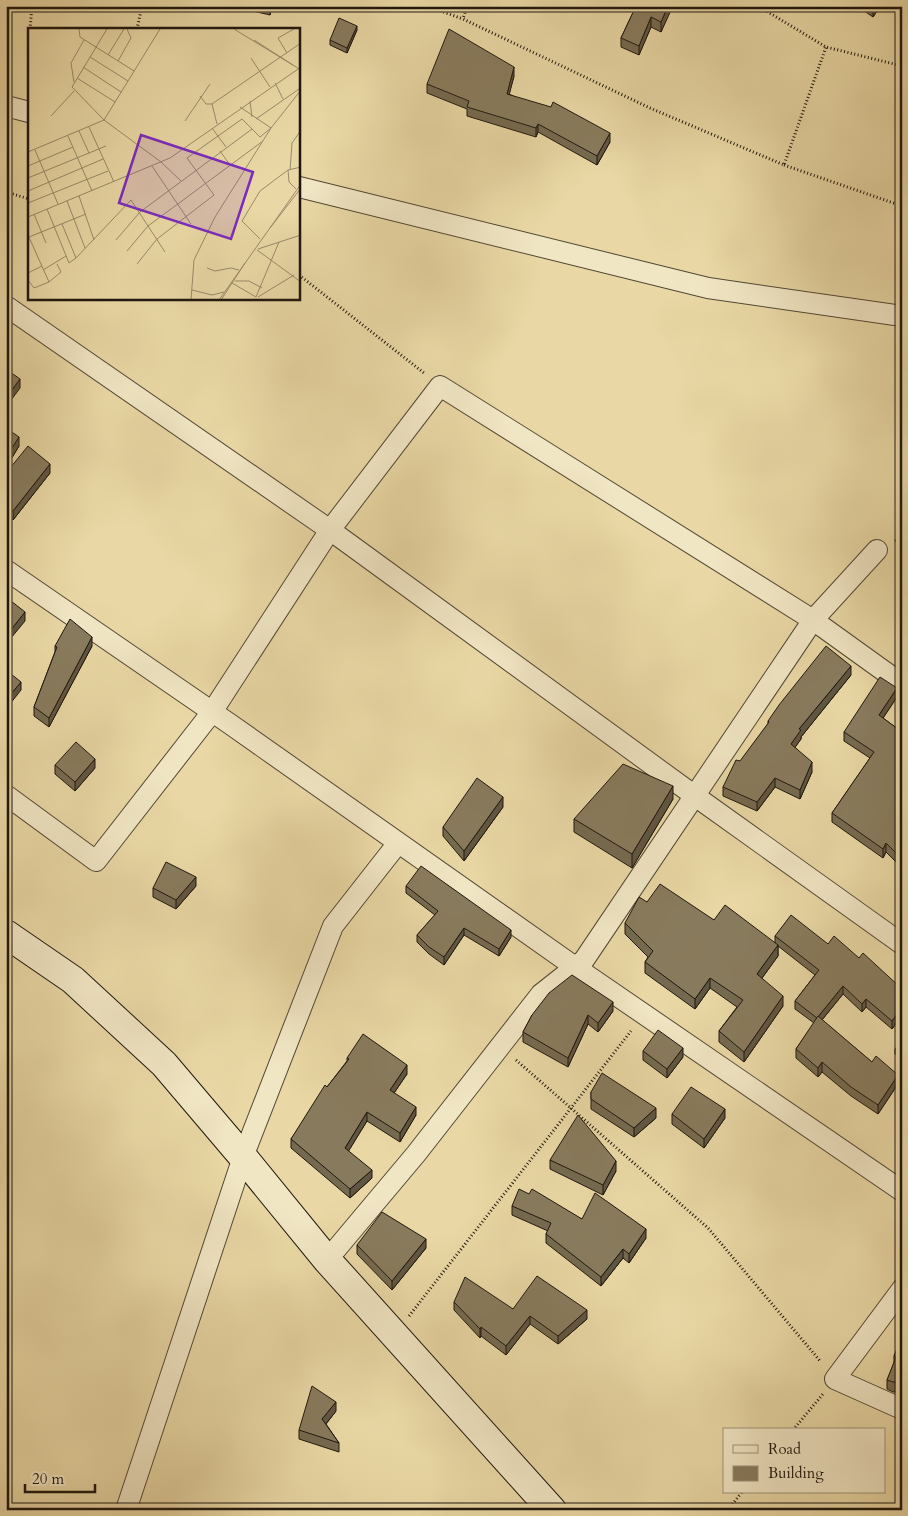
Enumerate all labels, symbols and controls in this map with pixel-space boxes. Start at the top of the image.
inset map [28,28,300,300]
legend [723,1428,886,1494]
text: Road [768,1439,801,1459]
scale bar [25,1461,95,1493]
text: Building [768,1463,824,1483]
text: 20 m [32,1469,64,1489]

